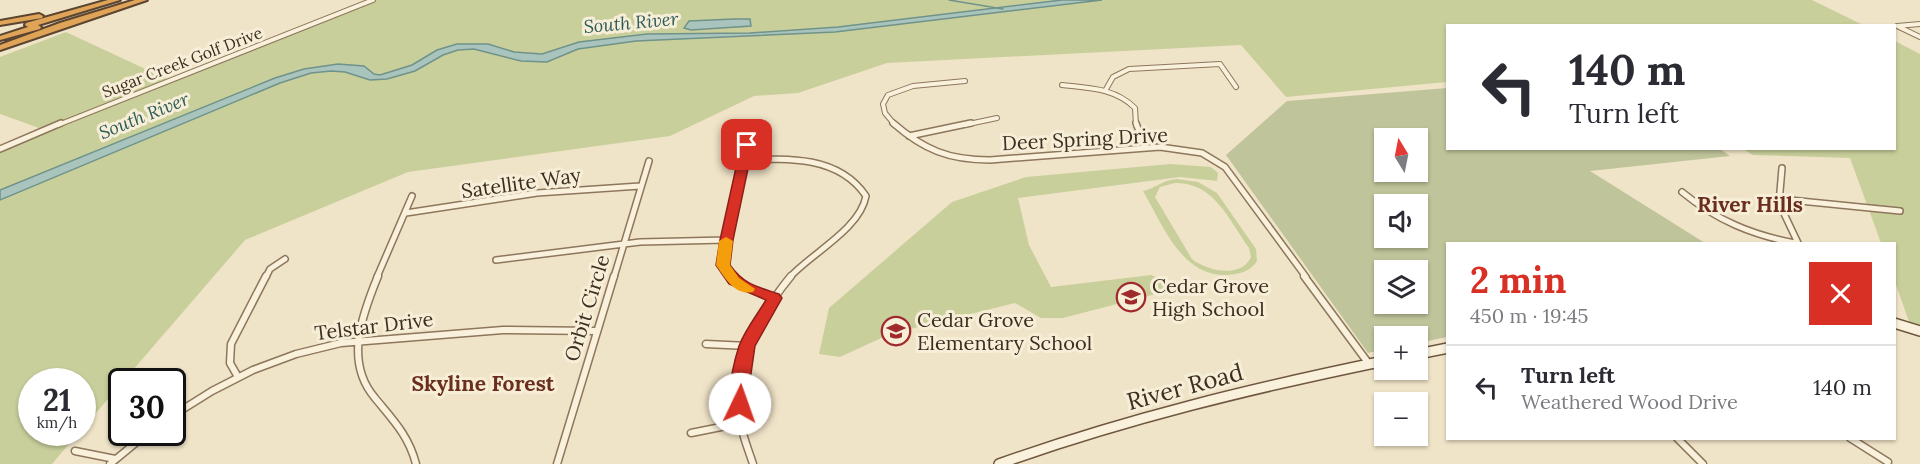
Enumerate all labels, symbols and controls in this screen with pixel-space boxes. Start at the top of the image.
water label: South River [583,7,680,38]
street label: Sugar Creek Golf Drive [99,22,265,102]
text: 140 m [1569,43,1685,97]
icon: left [1470,48,1548,126]
water label: South River [95,87,193,144]
text: Turn left [1569,96,1679,130]
pin [721,119,772,170]
street label: Deer Spring Drive [1001,122,1169,155]
icon: arrive [730,128,763,161]
north arrow [1374,128,1428,182]
map controls [1374,128,1428,446]
street label: Satellite Way [459,162,583,203]
district label: River Hills [1697,191,1803,218]
button: sound [1374,194,1428,248]
street label: Orbit Circle [558,251,615,364]
text: 2 min [1470,257,1567,303]
button: layers [1374,260,1428,314]
button: close [1809,262,1872,325]
place label: Cedar Grove High School [1152,273,1269,321]
school or university icon: Cedar Grove High School [1115,281,1147,313]
text: 450 m · 19:45 [1470,303,1588,328]
street label: Telstar Drive [313,306,435,345]
place label: Cedar Grove Elementary School [917,307,1092,355]
school or university icon: Cedar Grove Elementary School [880,315,912,347]
button: + [1374,326,1428,380]
street label: River Road [1123,356,1246,417]
text: Turn left [1521,361,1615,389]
speed limit sign: 30 [108,368,186,446]
district label: Skyline Forest [411,370,555,397]
icon: left [1470,371,1503,404]
position arrow [708,372,772,436]
text: 140 m [1813,373,1872,401]
text: 21 [43,381,71,419]
text: Weathered Wood Drive [1521,389,1738,414]
button: − [1374,392,1428,446]
text: km/h [37,413,77,432]

